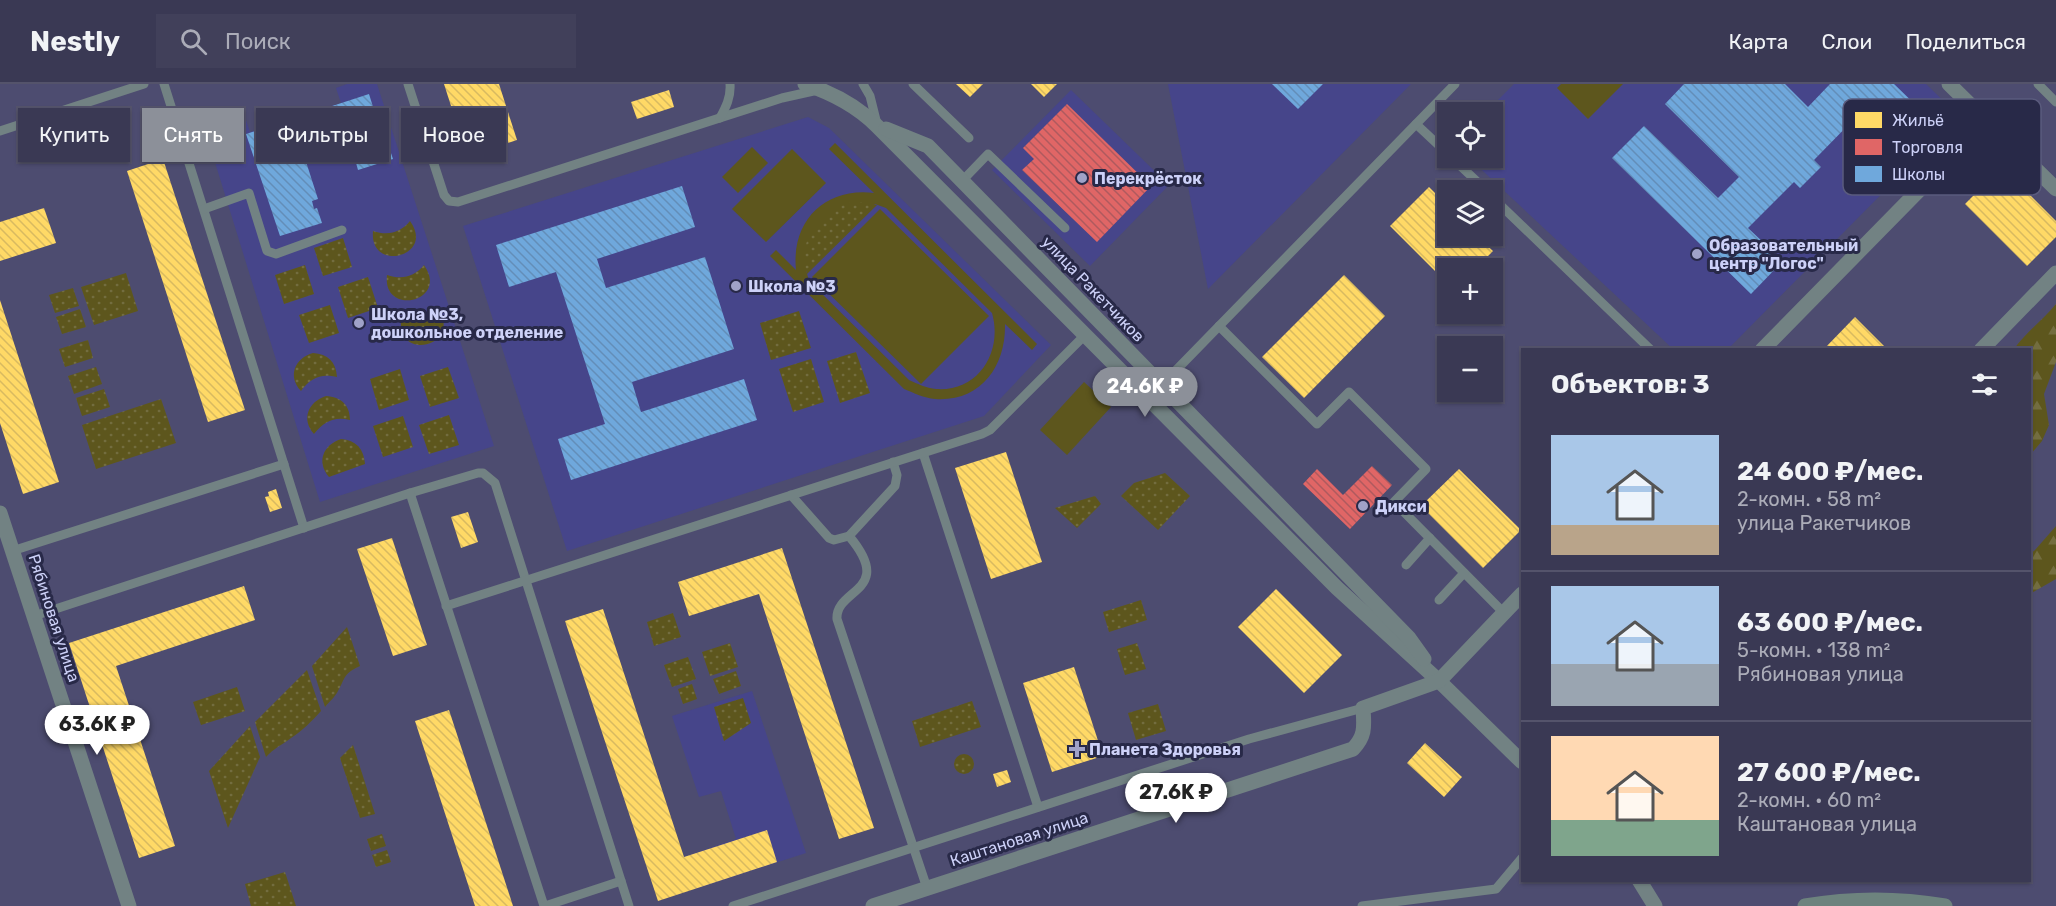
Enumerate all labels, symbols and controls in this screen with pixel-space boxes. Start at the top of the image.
search box [156,14,576,68]
text: Nestly [30,25,120,58]
icon: search [177,25,210,58]
text: Поиск [225,28,291,55]
text: Карта [1728,29,1788,54]
text: Слои [1821,29,1872,54]
text: Поделиться [1905,29,2026,54]
legend [1843,99,2041,195]
map controls [1437,102,1503,402]
button: locate [1437,102,1503,168]
chip: Купить [18,108,130,162]
chip: Снять [142,108,244,162]
chip: Фильтры [256,108,389,162]
chip: Новое [401,108,506,162]
text: Жильё [1892,111,1944,130]
text: Торговля [1892,138,1963,157]
text: Школы [1892,165,1945,184]
place label: Перекрёсток [1094,169,1202,188]
marker: Перекрёсток [1075,171,1089,185]
button: layers [1437,180,1503,246]
street label: улица Ракетчиков [1038,232,1148,346]
place label: Образовательный центр "Логос" [1709,236,1858,273]
marker: Образовательный центр "Логос" [1690,247,1704,261]
button: + [1437,258,1503,324]
place label: Школа №3 [748,277,836,296]
marker: Школа №3 [729,279,743,293]
place label: Школа №3, дошкольное отделение [371,305,563,342]
marker: Школа №3, дошкольное отделение [352,316,366,330]
button: − [1437,336,1503,402]
pin: 24.6K ₽ [1090,367,1200,418]
icon: filters [1968,368,2001,401]
text: Объектов: 3 [1551,369,1710,400]
text: 24.6K ₽ [1107,374,1183,398]
text: 24 600 ₽/мес. [1737,456,1923,487]
icon: home [1599,459,1671,531]
text: 2-комн. · 58 m² [1737,487,1881,511]
place label: Дикси [1375,497,1427,516]
marker: Дикси [1356,499,1370,513]
text: улица Ракетчиков [1737,511,1911,535]
street label: Рябиновая улица [24,552,84,684]
text: 63 600 ₽/мес. [1737,607,1923,638]
icon: home [1599,610,1671,682]
text: 5-комн. · 138 m² [1737,638,1890,662]
text: Рябиновая улица [1737,662,1904,686]
pin: 63.6K ₽ [42,705,152,756]
text: 63.6K ₽ [59,712,135,736]
place label: Планета Здоровья [1089,740,1241,759]
marker: Планета Здоровья [1070,742,1084,756]
text: 27 600 ₽/мес. [1737,757,1921,788]
icon: home [1599,760,1671,832]
pin: 27.6K ₽ [1121,773,1231,824]
text: 27.6K ₽ [1139,780,1213,804]
text: 2-комн. · 60 m² [1737,788,1881,812]
street label: Каштановая улица [948,808,1090,870]
text: Каштановая улица [1737,812,1917,836]

